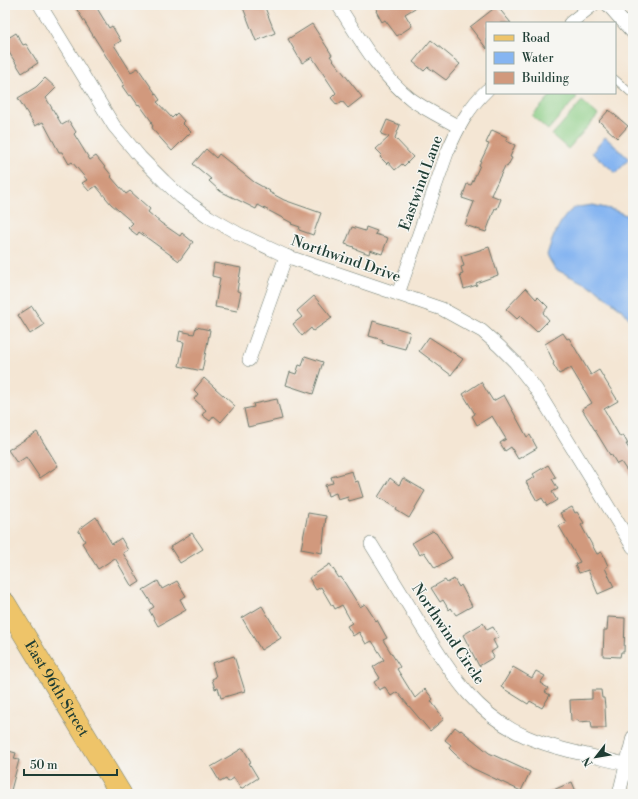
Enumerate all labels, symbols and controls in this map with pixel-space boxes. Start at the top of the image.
legend [486,22,616,94]
text: Road [522,31,550,46]
text: Water [521,51,554,66]
text: Building [521,71,570,86]
street label: Eastwind Lane [395,133,447,233]
street label: Northwind Drive [289,231,403,287]
street label: Northwind Circle [407,580,489,688]
street label: East 96th Street [20,637,94,741]
north arrow [576,737,616,777]
scale bar [24,751,117,777]
text: N [580,754,597,769]
text: 50 m [30,758,58,773]

